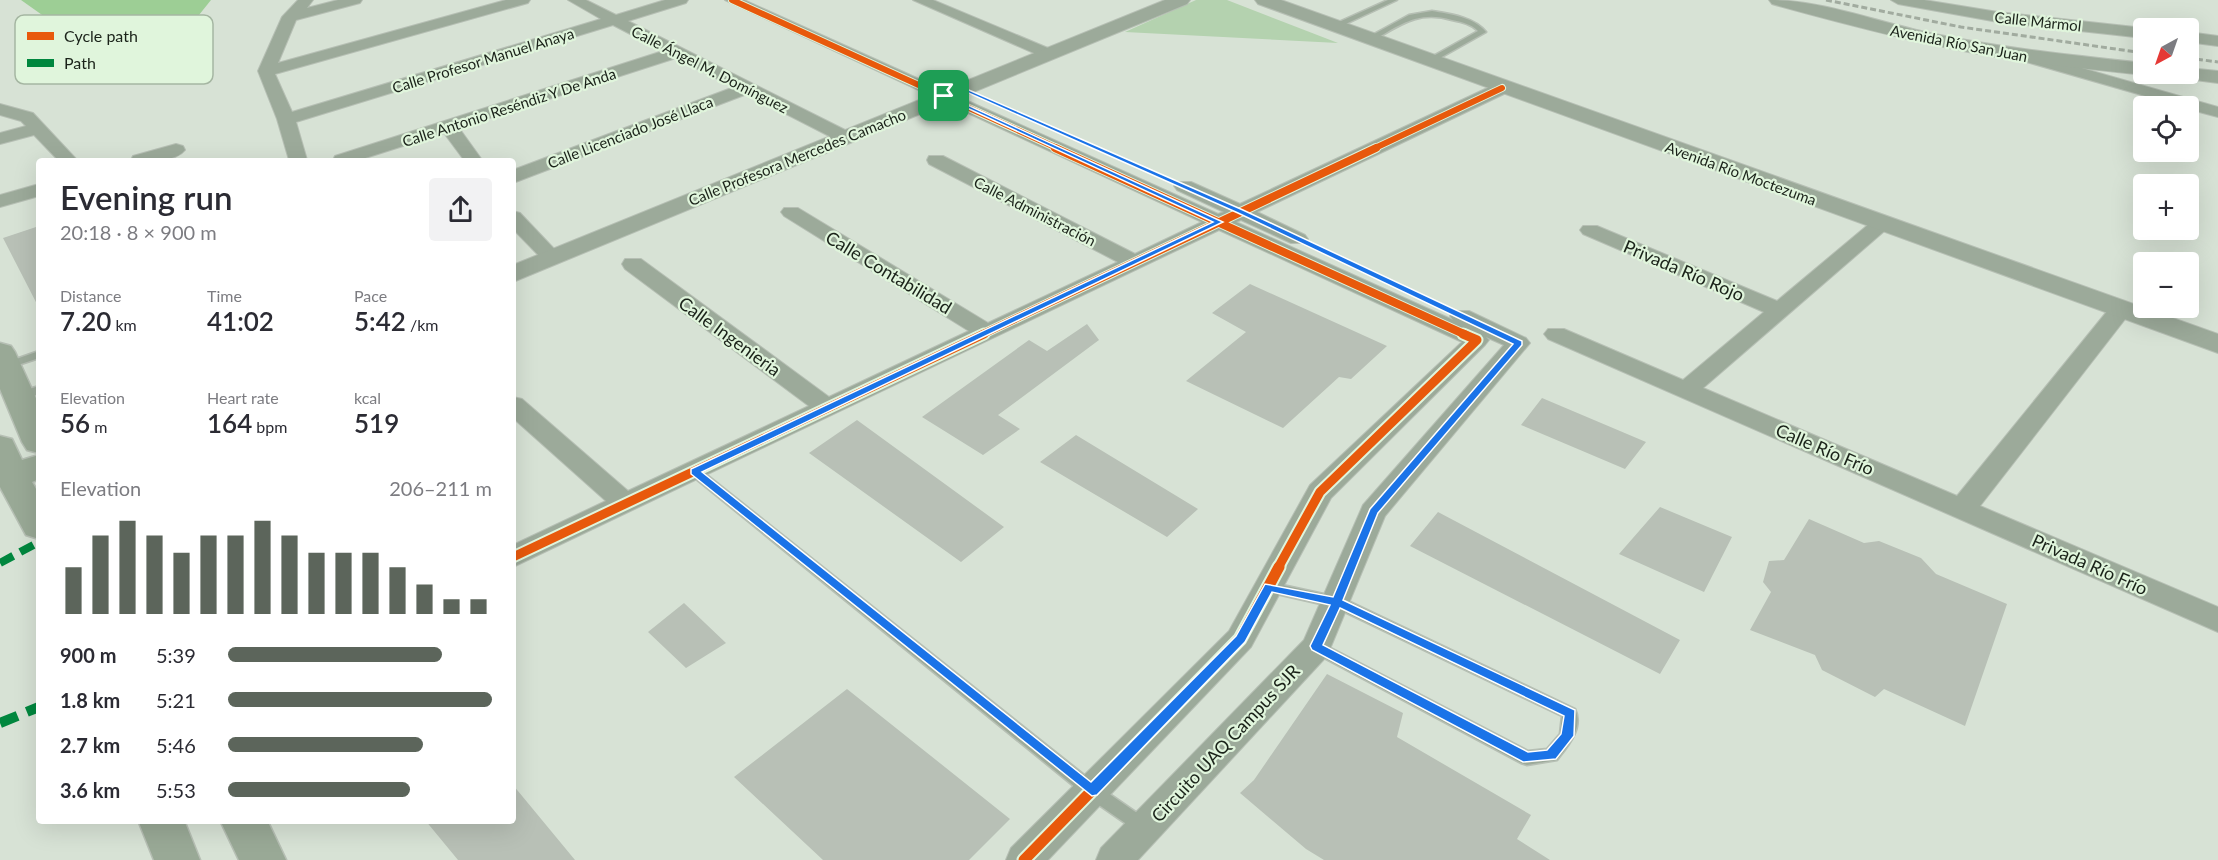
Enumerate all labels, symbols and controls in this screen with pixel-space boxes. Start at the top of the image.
street label: Calle Mármol [1994,7,2082,35]
legend [15,15,213,84]
north arrow [2133,18,2199,84]
map controls [2133,18,2199,318]
street label: Avenida Río San Juan [1889,21,2029,65]
street label: Calle Ángel M. Domínguez [629,22,792,117]
street label: Calle Profesor Manuel Anaya [390,24,576,96]
text: Cycle path [64,26,138,45]
text: Path [64,53,96,72]
street label: Calle Antonio Reséndiz Y De Anda [400,64,618,150]
pin [918,70,969,121]
icon: arrive [927,79,960,112]
street label: Calle Licenciado José Llaca [545,92,715,172]
button: locate [2133,96,2199,162]
street label: Calle Profesora Mercedes Camacho [686,105,908,209]
street label: Avenida Río Moctezuma [1663,137,1819,209]
street label: Calle Administración [971,172,1099,250]
button: + [2133,174,2199,240]
text: Evening run [60,177,233,217]
button: share [429,178,492,241]
text: 20:18 · 8 × 900 m [60,220,217,244]
street label: Calle Contabilidad [822,226,956,318]
street label: Privada Río Rojo [1620,235,1748,305]
button: − [2133,252,2199,318]
text: Distance [60,286,121,305]
text: Time [207,286,242,305]
text: Pace [354,286,387,305]
street label: Calle Ingenieria [675,292,785,380]
text: 7.20 [60,305,111,337]
text: 41:02 [207,305,274,337]
text: 5:42 [354,305,406,337]
text: km [111,315,137,334]
text: /km [406,315,438,334]
text: Elevation [60,388,125,407]
text: Heart rate [207,388,279,407]
text: kcal [354,388,381,407]
text: 56 [60,407,90,439]
text: 164 [207,407,252,439]
text: 519 [354,407,399,439]
text: m [90,417,107,436]
text: bpm [252,417,287,436]
street label: Calle Río Frío [1773,418,1877,480]
text: Elevation [60,476,141,500]
text: 206–211 m [389,476,492,500]
street label: Privada Río Frío [2029,529,2151,599]
text: 900 m [60,643,116,667]
text: 5:39 [156,643,196,667]
street label: Circuito UAQ Campus SJR [1146,659,1304,826]
text: 1.8 km [60,688,120,712]
text: 5:21 [156,688,196,712]
text: 2.7 km [60,733,120,757]
text: 5:46 [156,733,196,757]
text: 3.6 km [60,778,120,802]
text: 5:53 [156,778,196,802]

